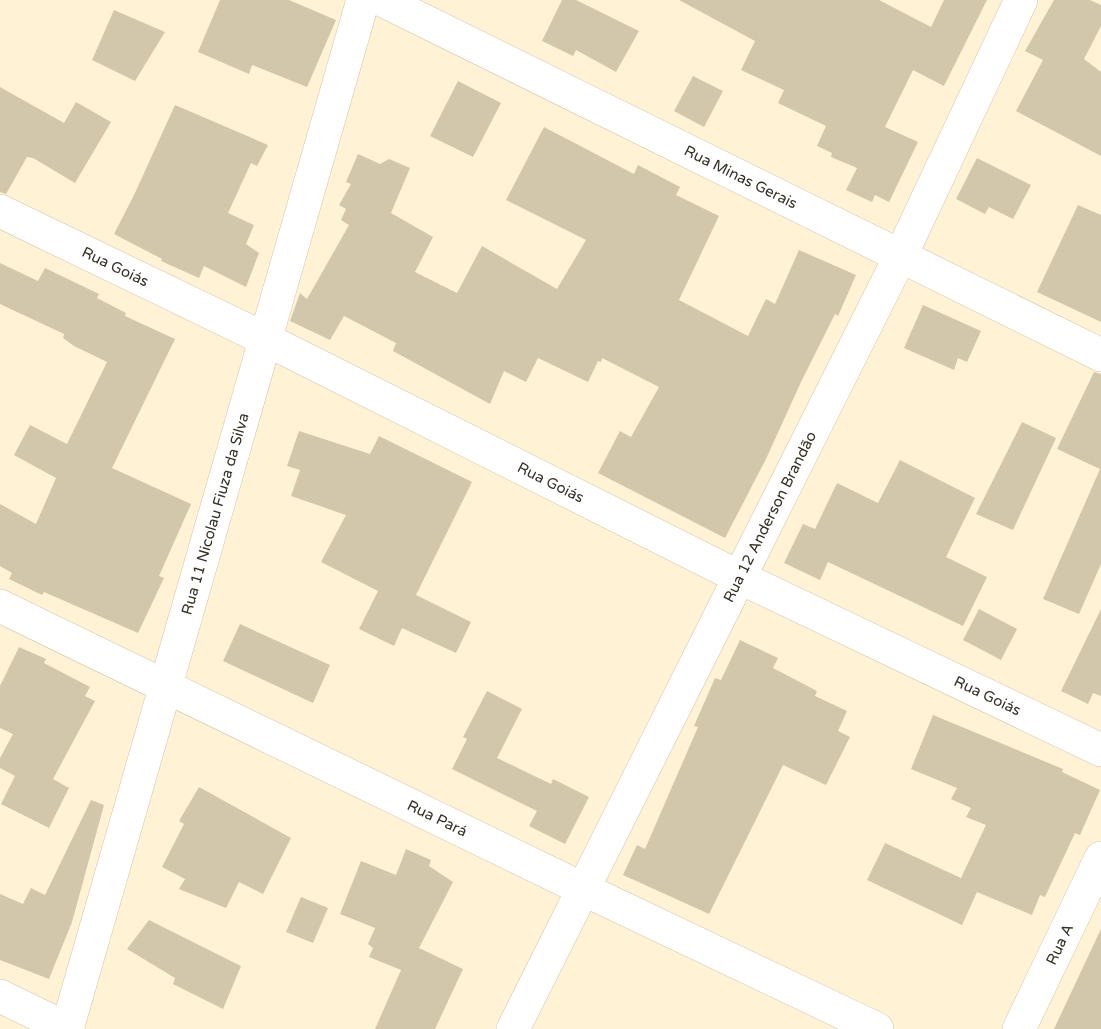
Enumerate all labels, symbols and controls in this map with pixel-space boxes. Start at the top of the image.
street label: Rua Minas Gerais [681,142,800,213]
street label: Rua Goiás [79,243,152,290]
street label: Rua 11 Nicolau Fiuza da Silva [178,411,253,617]
street label: Rua 12 Anderson Brandão [719,428,820,605]
street label: Rua Goiás [514,458,587,507]
street label: Rua Goiás [951,672,1024,719]
street label: Rua Pará [404,796,470,840]
street label: Rua A [1042,921,1077,968]

